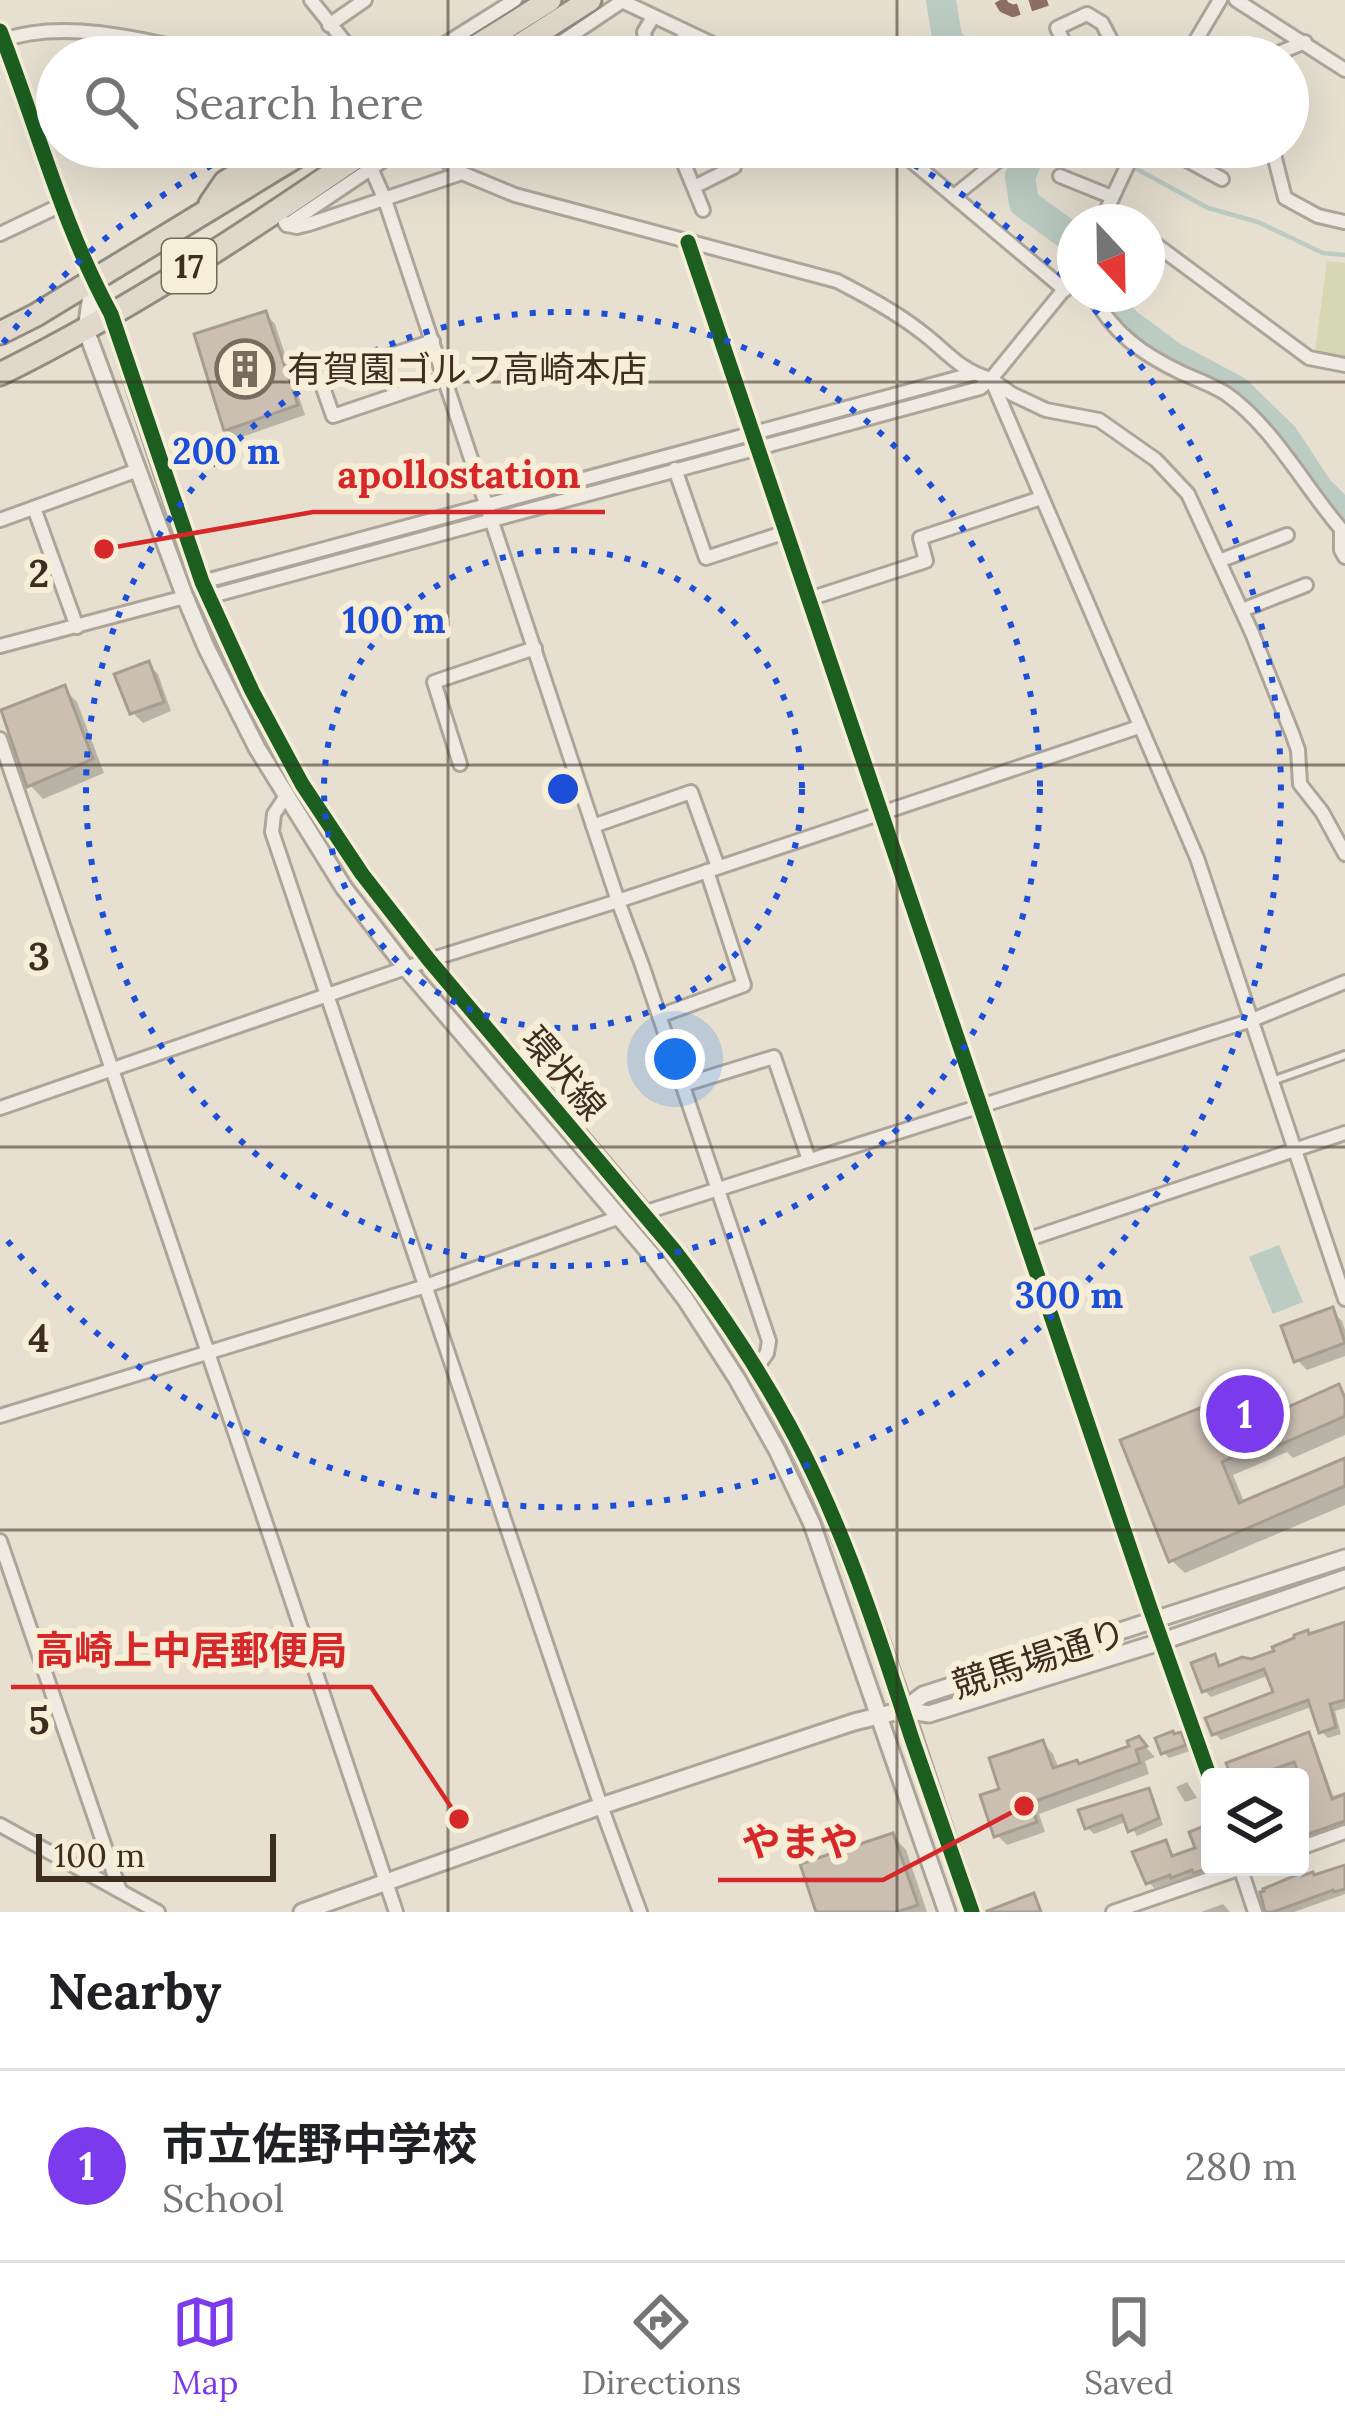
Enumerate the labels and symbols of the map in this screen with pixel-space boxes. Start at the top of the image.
north arrow [1057,204,1165,312]
road number: 17 [162,239,216,293]
building icon: 有賀園ゴルフ高崎本店 [214,338,276,400]
place label: 有賀園ゴルフ高崎本店 [287,346,647,392]
text: 200 m [172,428,280,474]
callout: apollostation [313,437,605,512]
text: apollostation [337,449,581,499]
text: 2 [29,548,49,598]
text: 100 m [343,597,446,643]
centre of rings [542,768,584,810]
text: 3 [28,931,50,981]
street label: 環状線 [512,1017,616,1129]
your location [645,1029,705,1089]
text: 300 m [1015,1272,1123,1318]
text: 4 [28,1313,50,1363]
pin: 1 [1206,1369,1284,1459]
street label: 競馬場通り [946,1608,1132,1708]
callout: 高崎上中居郵便局 [11,1612,371,1687]
text: 高崎上中居郵便局 [35,1625,347,1675]
text: 5 [28,1695,50,1745]
callout: やまや [718,1805,883,1880]
text: やまや [741,1817,859,1867]
scale bar [36,1828,276,1881]

